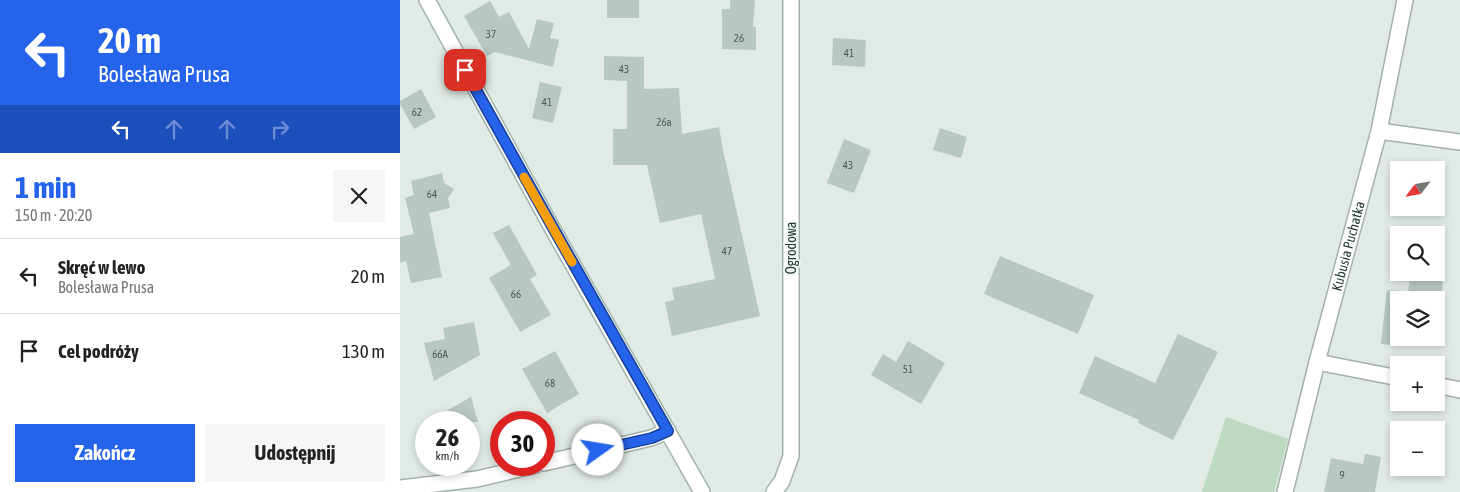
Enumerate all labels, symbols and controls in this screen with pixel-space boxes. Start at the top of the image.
icon: left [15,20,80,85]
text: 20 m [98,20,161,60]
house number: 37 [486,28,496,40]
house number: 26 [734,32,744,44]
house number: 41 [844,47,854,59]
pin [444,49,486,91]
icon: arrive [451,56,479,84]
text: Bolesława Prusa [98,61,230,87]
house number: 43 [619,63,629,75]
house number: 41 [542,96,552,108]
house number: 62 [412,106,422,118]
icon: left [107,115,135,143]
icon: ahead [160,115,188,143]
icon: ahead [213,115,241,143]
icon: right [266,115,294,143]
house number: 26a [656,116,672,128]
house number: 43 [843,159,853,171]
north arrow [1390,161,1445,216]
map controls [1390,161,1445,476]
text: 1 min [15,170,76,204]
button: close [333,170,385,222]
house number: 64 [427,188,437,200]
street label: Kubusia Puchatka [1328,199,1368,293]
text: 150 m · 20:20 [15,206,92,224]
street label: Ogrodowa [783,222,799,274]
button: search [1390,226,1445,281]
house number: 47 [722,245,732,257]
text: Skręć w lewo [58,256,145,278]
icon: left [15,262,43,290]
text: 20 m [351,265,385,287]
text: Bolesława Prusa [58,278,154,296]
house number: 66 [511,288,521,300]
button: layers [1390,291,1445,346]
icon: arrive [15,337,43,365]
text: Cel podróży [58,340,139,362]
text: 130 m [342,340,385,362]
house number: 66A [432,348,448,360]
button: + [1390,356,1445,411]
house number: 51 [903,363,913,375]
house number: 68 [545,377,555,389]
speed limit sign: 30 [490,411,555,476]
button: − [1390,421,1445,476]
text: 26 [436,423,459,451]
position arrow [571,423,623,475]
button: Zakończ [15,424,195,482]
button: Udostępnij [205,424,385,482]
text: km/h [436,449,459,463]
house number: 9 [1339,469,1345,481]

